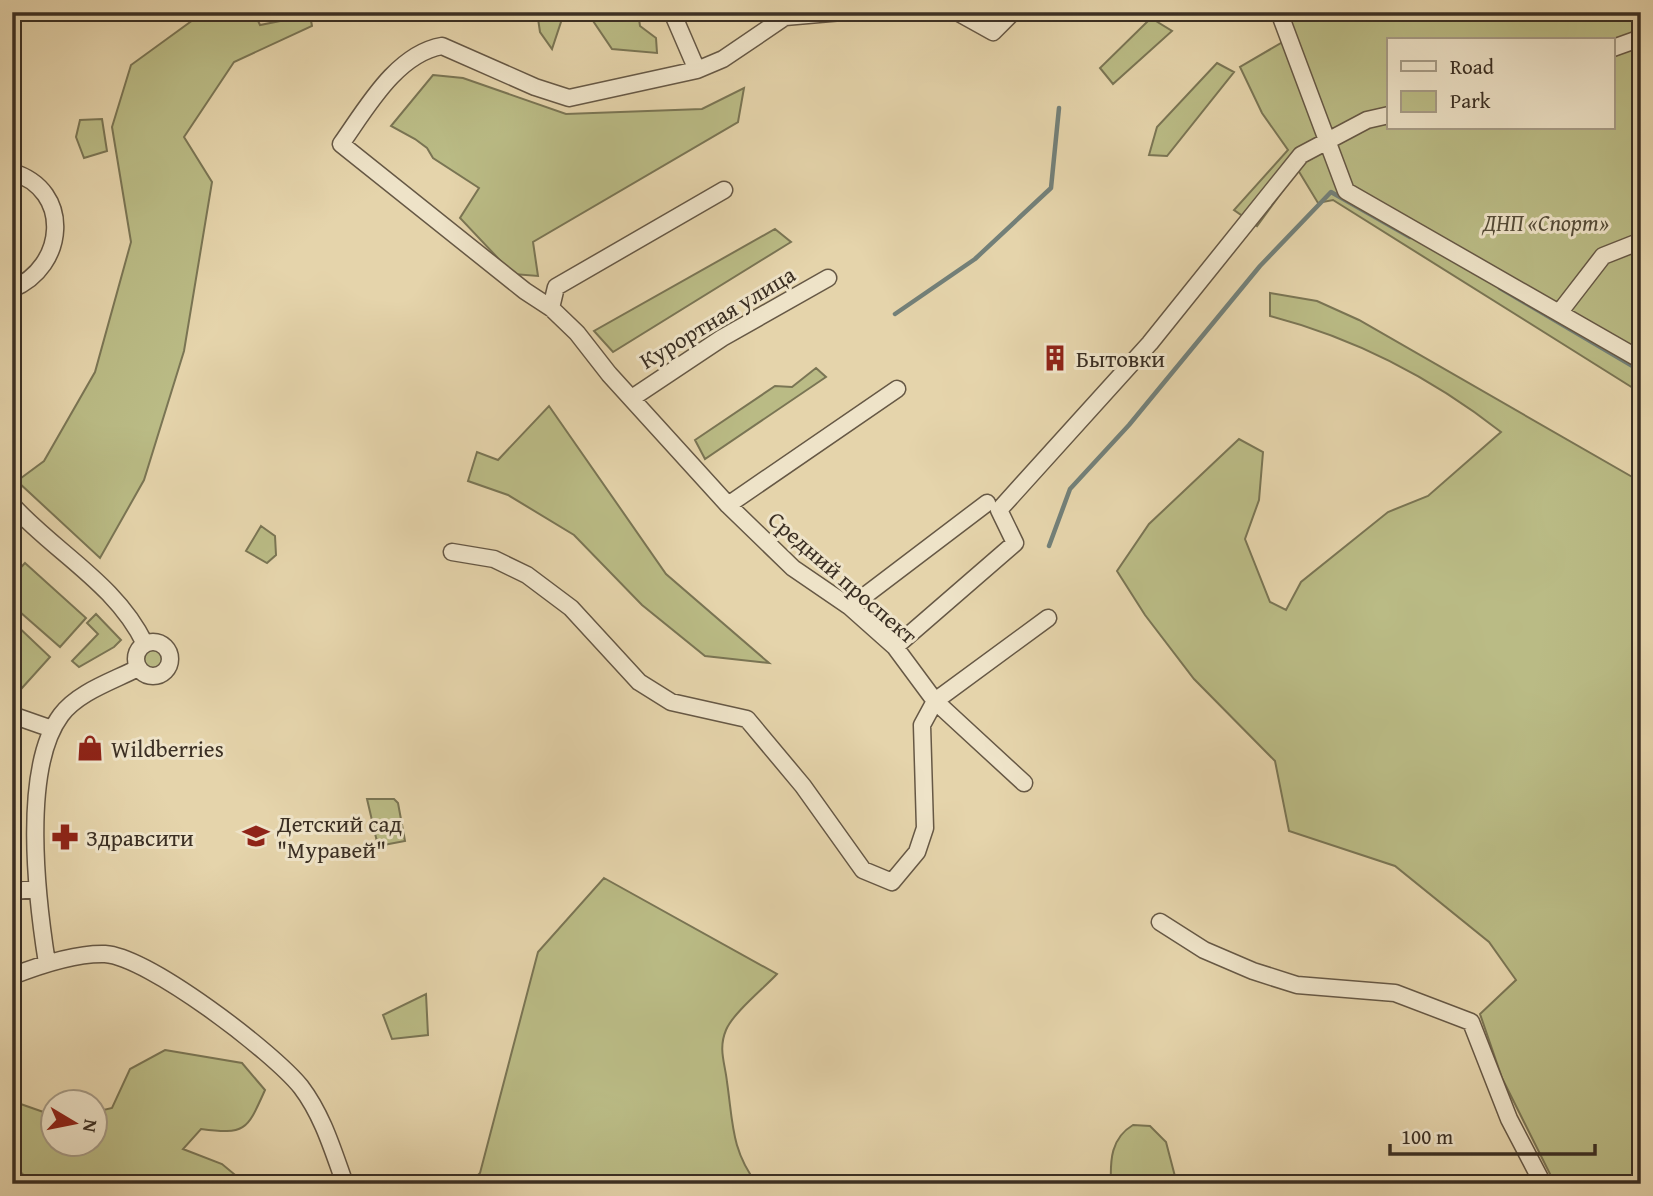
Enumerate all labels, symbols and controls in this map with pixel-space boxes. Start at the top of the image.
legend [1387,38,1614,130]
text: Road [1450,51,1495,82]
text: Park [1450,85,1491,116]
park label: ДНП «Спорт» [1481,206,1609,239]
street label: Курортная улица [633,257,801,377]
place label: Бытовки [1076,342,1165,375]
building icon: Бытовки [1040,343,1070,373]
street label: Средний проспект [761,503,925,651]
place label: Wildberries [111,732,224,765]
shop icon: Wildberries [75,733,105,763]
place label: Детский сад "Муравей" [276,807,402,866]
place label: Здравсити [86,821,194,854]
school or university icon: Детский сад "Муравей" [241,821,271,851]
pharmacy icon: Здравсити [50,822,80,852]
north arrow [38,1088,108,1158]
scale bar [1390,1112,1595,1156]
text: N [76,1117,106,1135]
text: 100 m [1401,1121,1453,1152]

